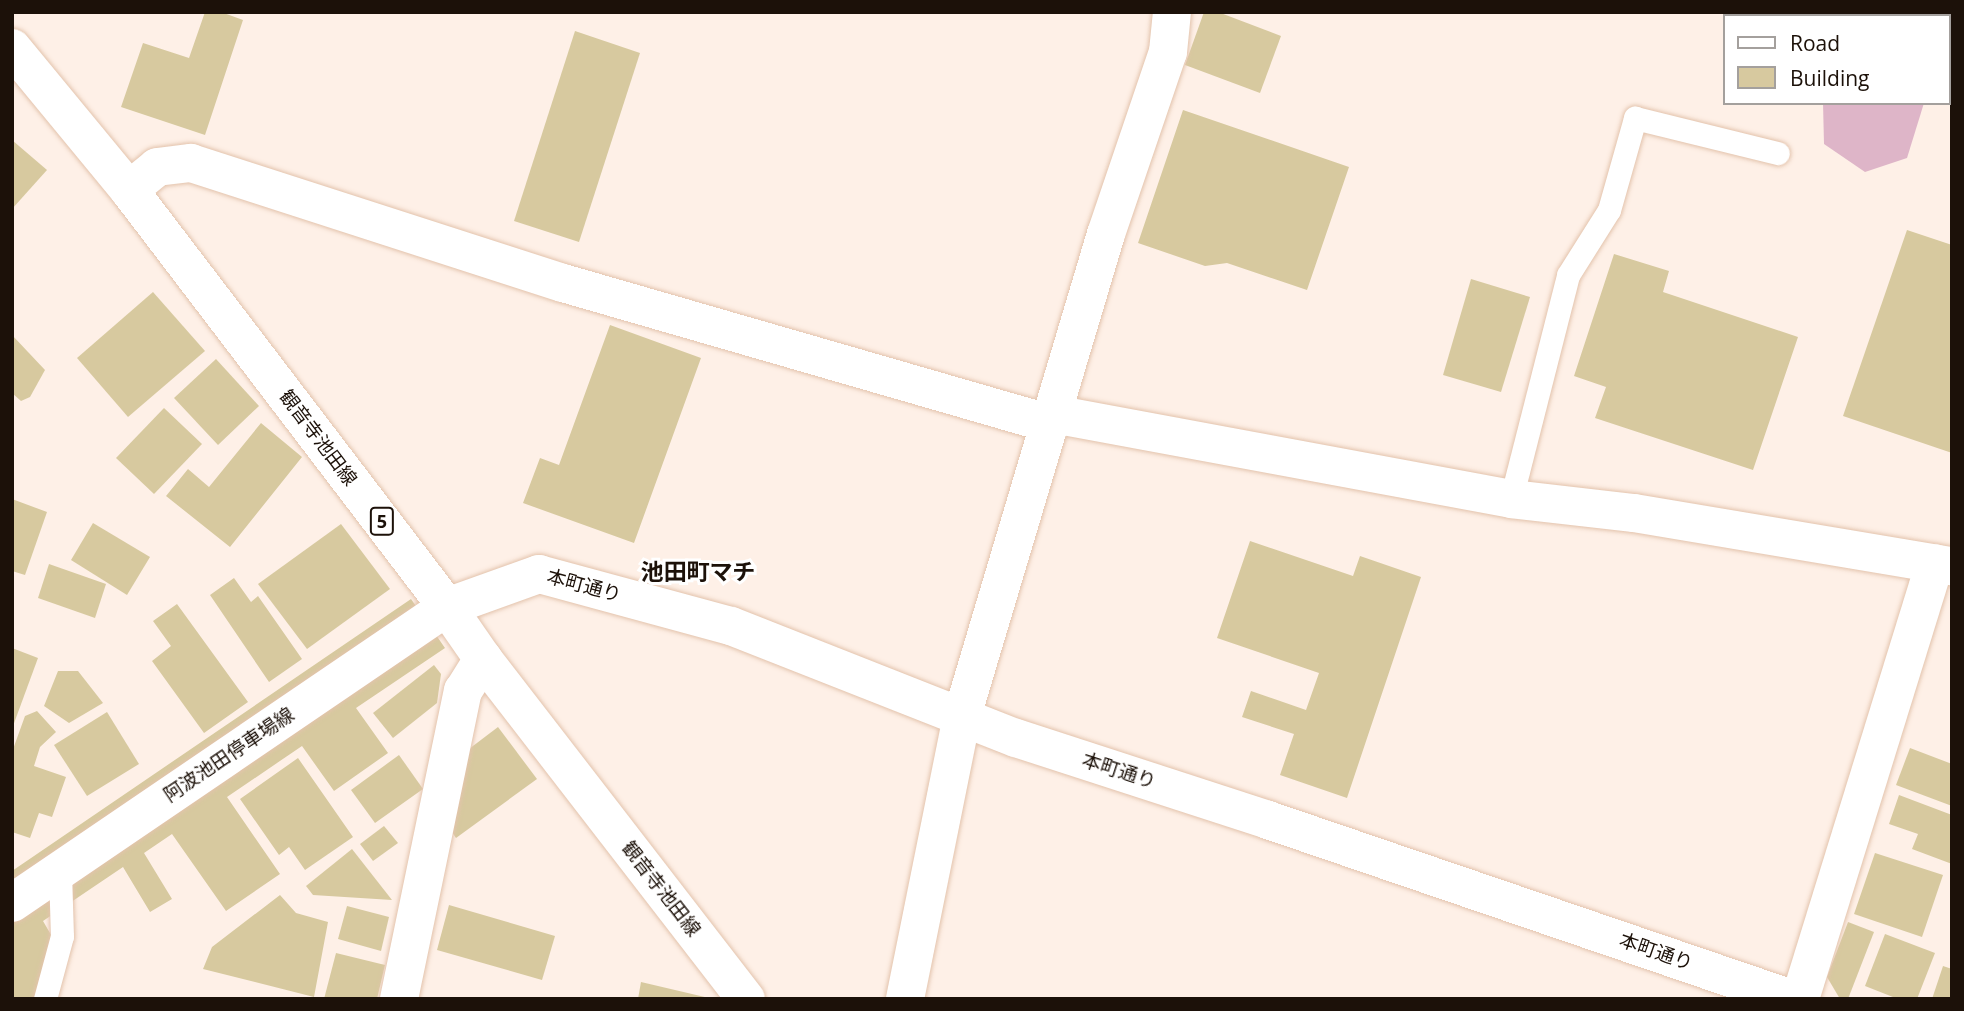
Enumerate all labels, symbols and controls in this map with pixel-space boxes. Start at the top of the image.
legend [1722,14,1950,105]
text: Road [1790,29,1840,57]
text: Building [1790,64,1869,92]
street label: 観音寺池田線 [275,386,361,490]
road number: 5 [370,506,394,536]
district label: 池田町マチ [641,557,755,585]
street label: 本町通り [544,565,624,607]
street label: 阿波池田停車場線 [160,703,298,807]
street label: 本町通り [1079,748,1159,794]
street label: 観音寺池田線 [617,837,705,941]
street label: 本町通り [1616,929,1696,975]

